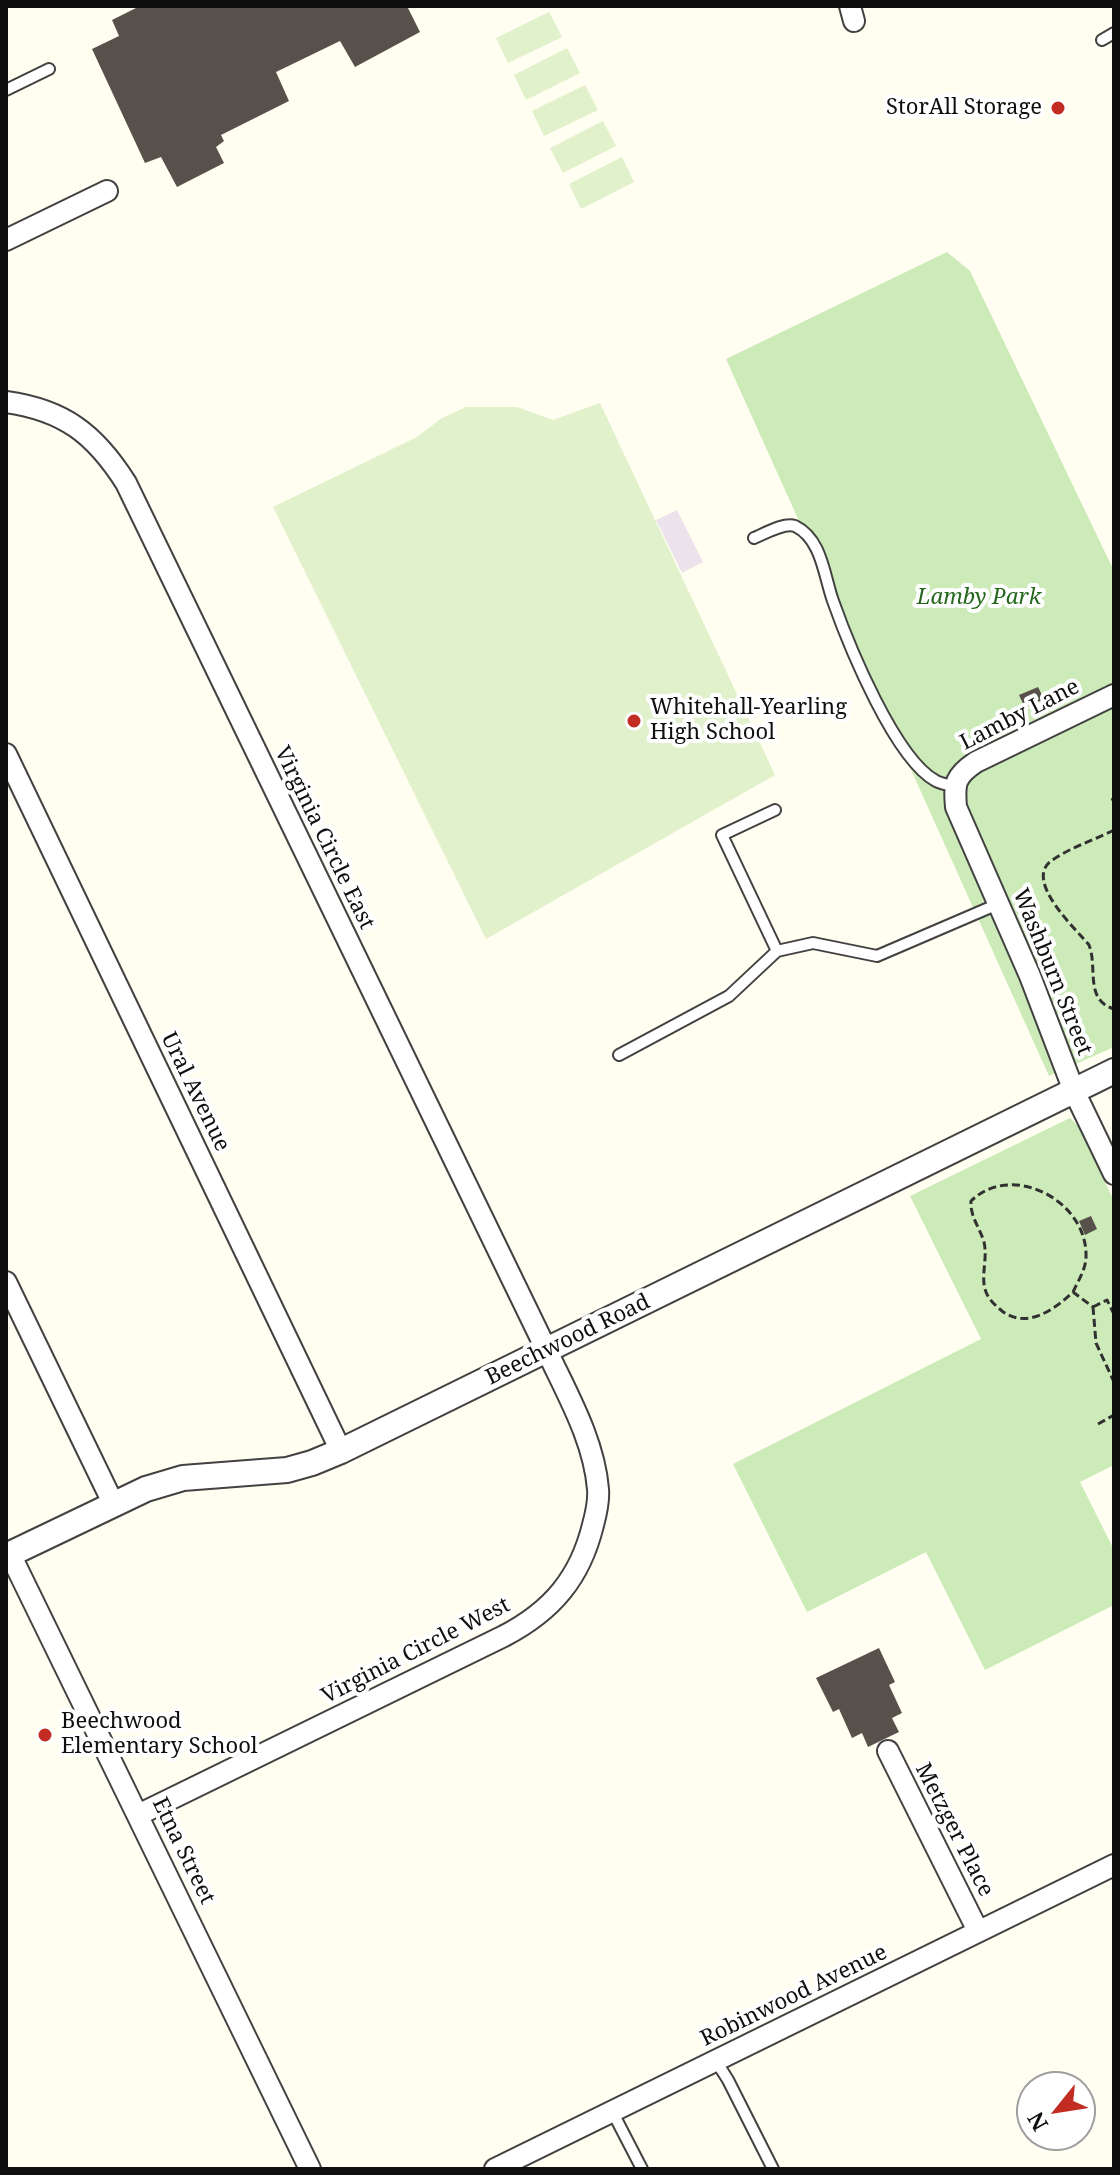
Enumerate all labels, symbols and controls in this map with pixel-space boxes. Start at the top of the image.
place label: StorAll Storage [886,95,1042,121]
marker: StorAll Storage [1049,99,1067,117]
park label: Lamby Park [917,585,1041,611]
street label: Lamby Lane [956,674,1084,756]
place label: Whitehall-Yearling High School [650,695,847,746]
marker: Whitehall-Yearling High School [625,712,643,730]
street label: Virginia Circle East [268,742,380,934]
street label: Washburn Street [1007,885,1097,1059]
street label: Ural Avenue [155,1028,235,1156]
street label: Beechwood Road [482,1289,654,1391]
street label: Virginia Circle West [317,1592,515,1710]
place label: Beechwood Elementary School [61,1709,258,1760]
marker: Beechwood Elementary School [36,1726,54,1744]
street label: Metzger Place [909,1759,999,1901]
street label: Etna Street [146,1793,220,1909]
street label: Robinwood Avenue [697,1939,891,2053]
north arrow [1016,2071,1096,2151]
text: N [1020,2107,1054,2137]

